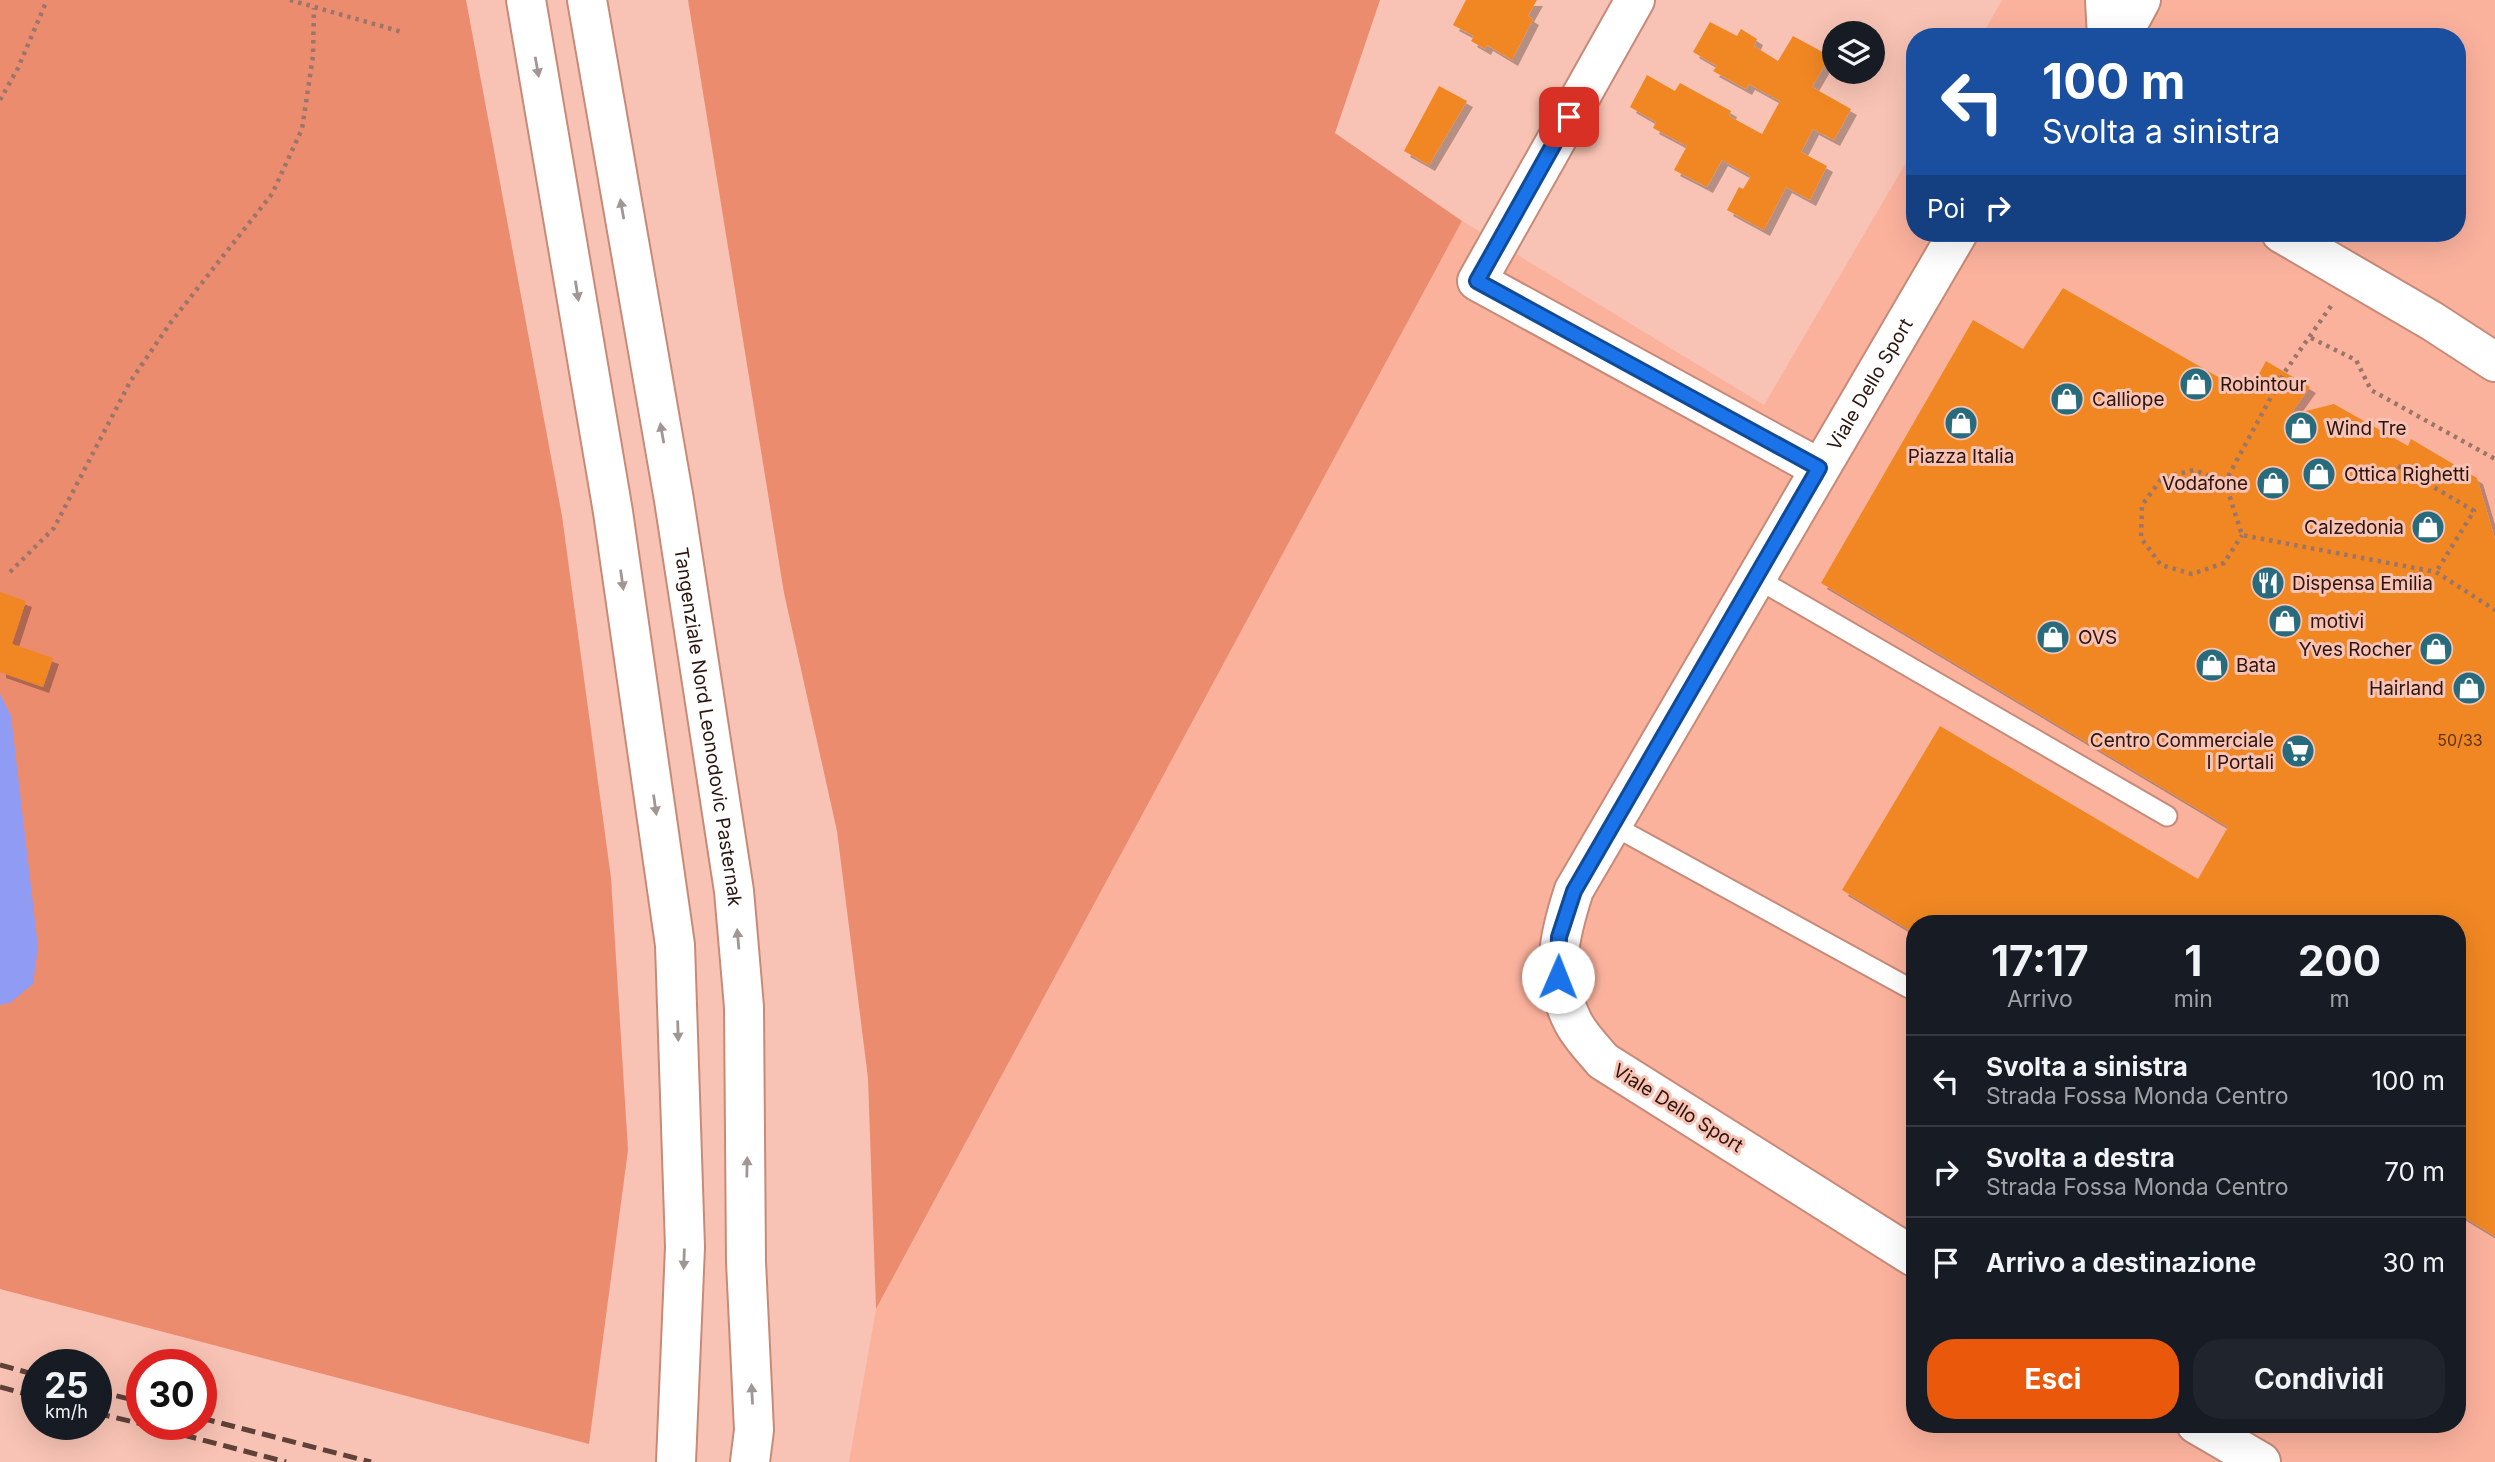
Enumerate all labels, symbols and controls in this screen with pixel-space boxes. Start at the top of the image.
map controls [1822,21,1885,84]
button: layers [1822,21,1885,84]
text: 100 m [2042,52,2186,111]
one-way arrow [532,56,543,78]
icon: left [1927,56,2018,147]
pin [1539,87,1599,147]
icon: arrive [1550,98,1588,136]
text: Svolta a sinistra [2042,112,2281,151]
icon: right [1979,189,2017,227]
text: Poi [1927,193,1965,224]
one-way arrow [616,198,627,220]
one-way arrow [572,280,583,302]
street label: Viale Dello Sport [1822,314,1917,454]
shop icon: Robintour [2177,365,2215,403]
place label: Robintour [2220,373,2307,396]
shop icon: Calliope [2048,380,2086,418]
place label: Calliope [2092,388,2164,411]
shop icon: Piazza Italia [1942,404,1980,442]
shop icon: Wind Tre [2282,409,2320,447]
place label: Wind Tre [2326,417,2407,440]
one-way arrow [656,422,667,444]
place label: Piazza Italia [1908,445,2014,468]
shop icon: Ottica Righetti [2300,455,2338,493]
place label: Ottica Righetti [2344,463,2470,486]
shop icon: Vodafone [2254,464,2292,502]
place label: Vodafone [2162,472,2248,495]
shop icon: Calzedonia [2409,508,2447,546]
place label: Calzedonia [2304,516,2404,539]
street label: Tangenziale Nord Leonodovic Pasternak [670,546,747,908]
restaurant icon: Dispensa Emilia [2249,564,2287,602]
one-way arrow [617,569,628,591]
place label: Dispensa Emilia [2292,572,2433,595]
shop icon: motivi [2266,602,2304,640]
place label: motivi [2310,610,2364,633]
shop icon: OVS [2034,618,2072,656]
place label: OVS [2078,626,2117,649]
shop icon: Yves Rocher [2417,630,2455,668]
place label: Yves Rocher [2299,638,2412,661]
shop icon: Bata [2193,646,2231,684]
place label: Bata [2236,654,2276,677]
shop icon: Hairland [2450,669,2488,707]
place label: Hairland [2369,677,2444,700]
place label: Centro Commerciale I Portali [2090,729,2274,774]
house number: 50/33 [2437,730,2483,750]
supermarket icon: Centro Commerciale I Portali [2279,732,2317,770]
one-way arrow [650,794,661,816]
one-way arrow [732,928,743,950]
text: 17:17 [1991,935,2089,986]
text: 1 [2184,935,2202,986]
text: 200 [2298,935,2381,986]
position arrow [1521,940,1595,1014]
text: Arrivo [2007,985,2073,1013]
text: min [2174,985,2213,1013]
text: m [2329,985,2350,1013]
one-way arrow [672,1020,684,1042]
text: Svolta a sinistra [1986,1051,2188,1082]
street label: Viale Dello Sport [1609,1059,1747,1157]
icon: left [1927,1062,1965,1100]
text: 100 m [2372,1065,2445,1096]
text: Strada Fossa Monda Centro [1986,1082,2288,1110]
text: Svolta a destra [1986,1142,2175,1173]
icon: right [1927,1153,1965,1191]
one-way arrow [741,1155,753,1177]
text: 70 m [2384,1156,2445,1187]
text: Strada Fossa Monda Centro [1986,1173,2288,1201]
icon: arrive [1927,1244,1965,1282]
text: Arrivo a destinazione [1986,1247,2256,1278]
text: 30 m [2382,1247,2445,1278]
one-way arrow [679,1248,690,1270]
button: Esci [1927,1339,2179,1419]
button: Condividi [2193,1339,2445,1419]
speed limit sign: 30 [126,1349,217,1440]
text: 25 [44,1364,89,1406]
one-way arrow [747,1383,758,1405]
text: km/h [45,1401,88,1422]

